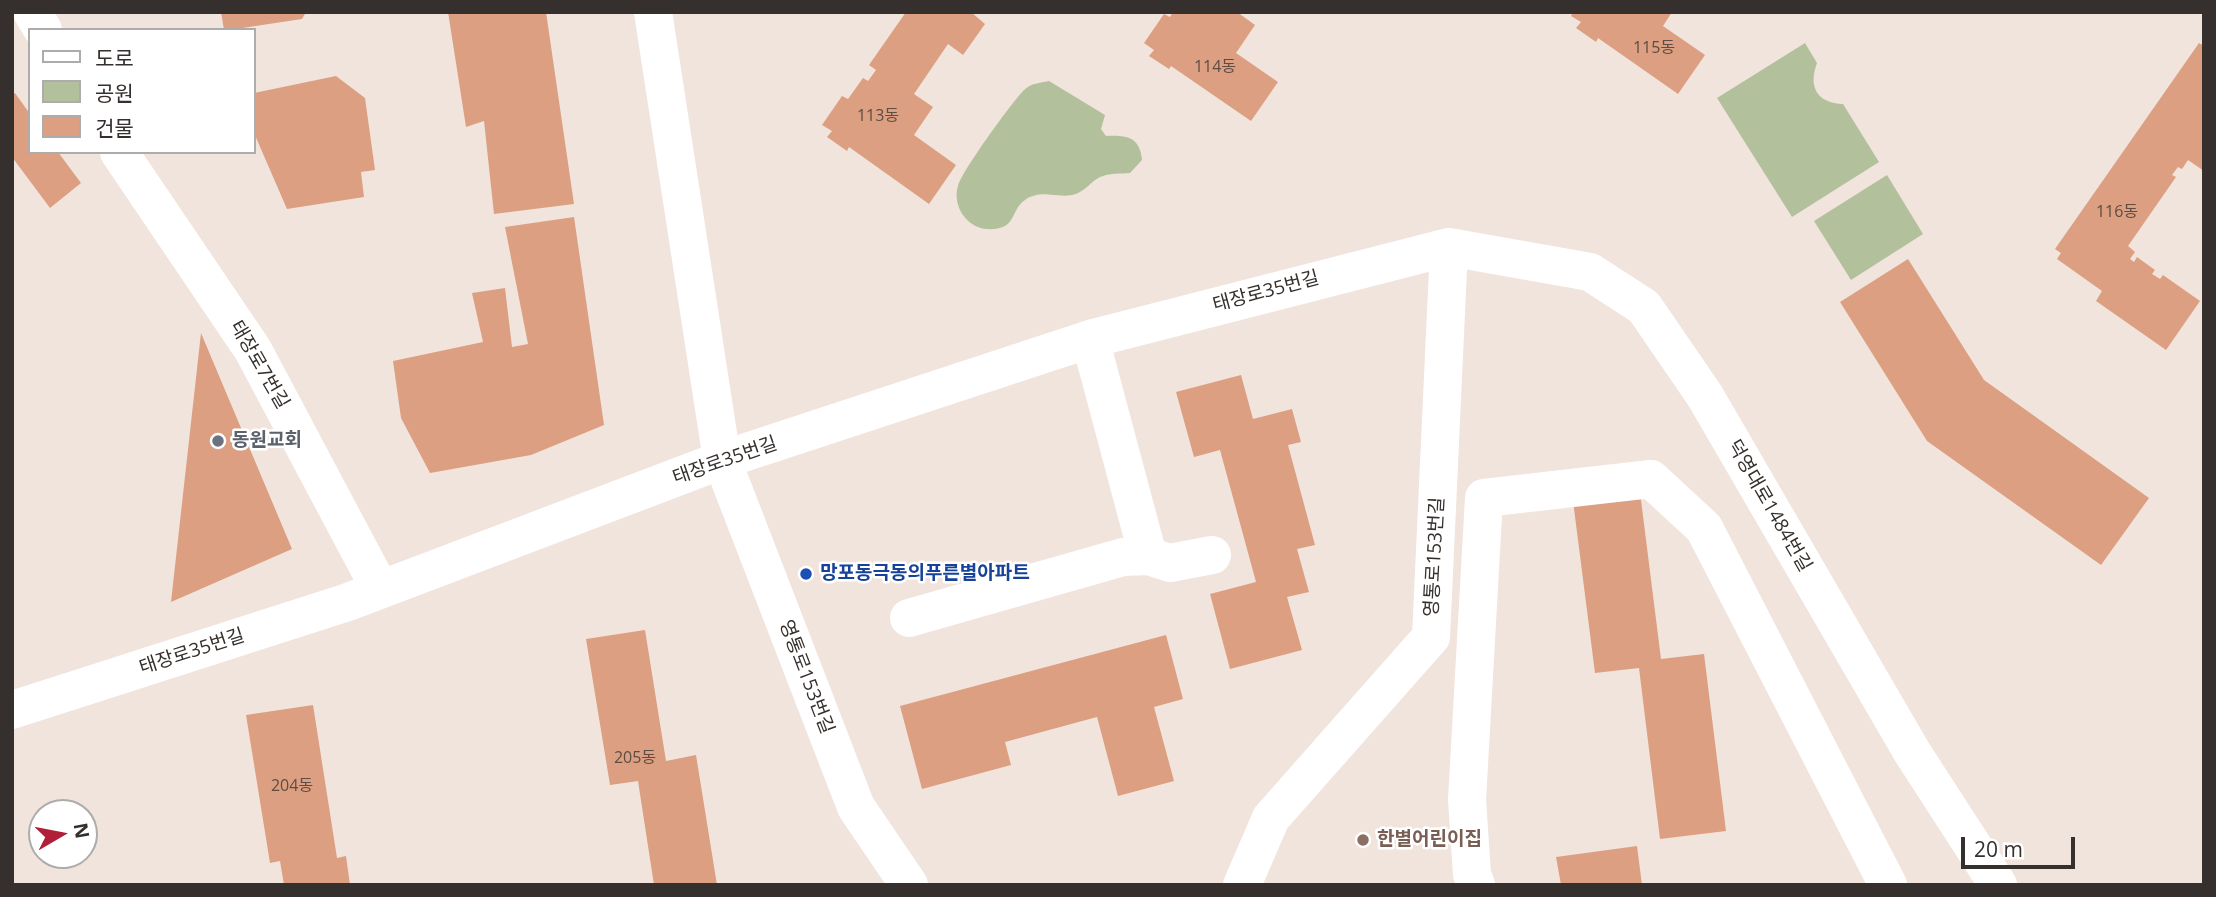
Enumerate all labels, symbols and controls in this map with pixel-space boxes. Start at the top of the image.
legend [28,28,256,154]
house number: 115동 [1633,38,1675,58]
text: 도로 [95,44,134,72]
house number: 114동 [1194,57,1236,77]
text: 공원 [95,79,134,107]
house number: 113동 [857,106,899,126]
text: 건물 [95,114,134,142]
house number: 116동 [2096,202,2138,222]
street label: 태장로35번길 [1210,267,1322,317]
street label: 태장로7번길 [225,317,293,413]
place label: 동원교회 [232,430,302,452]
street label: 태장로35번길 [670,432,780,490]
marker: 동원교회 [210,433,226,449]
street label: 덕영대로1484번길 [1722,436,1816,576]
street label: 영통로153번길 [1420,496,1450,618]
place label: 망포동극동의푸른별아파트 [820,563,1030,585]
marker: 망포동극동의푸른별아파트 [798,566,814,582]
street label: 영통로153번길 [774,617,838,737]
street label: 태장로35번길 [137,624,247,680]
house number: 205동 [614,748,656,768]
house number: 204동 [271,776,313,796]
north arrow [28,799,98,869]
text: N [68,821,96,841]
scale bar [1964,824,2078,868]
place label: 한별어린이집 [1377,829,1482,851]
marker: 한별어린이집 [1355,832,1371,848]
text: 20 m [1974,835,2023,863]

